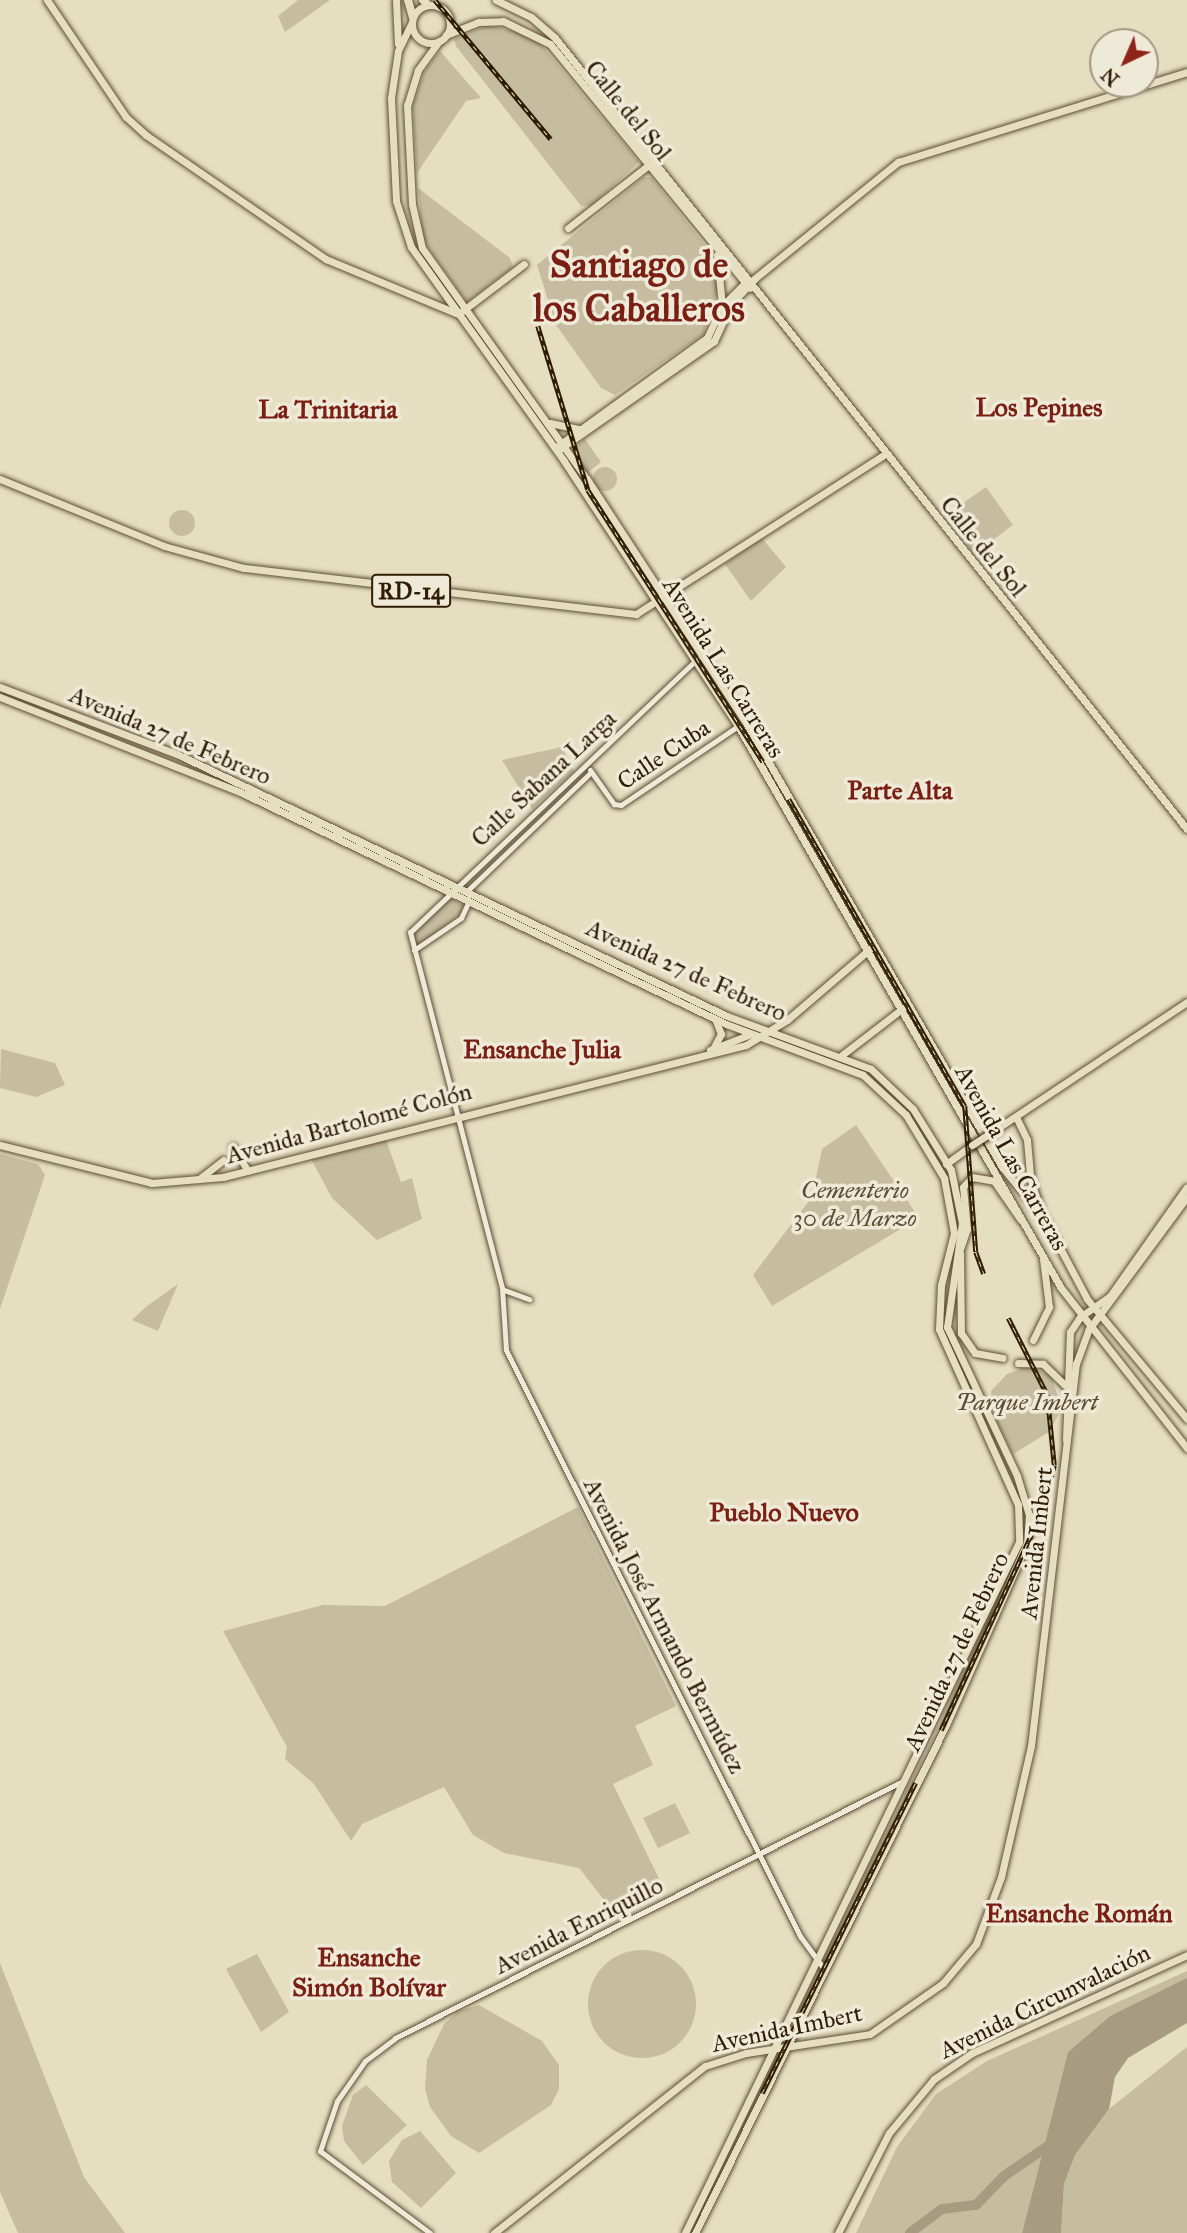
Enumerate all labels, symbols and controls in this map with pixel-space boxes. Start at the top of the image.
north arrow [1089,28,1159,98]
street label: Calle del Sol [579,55,677,167]
text: N [1097,63,1124,91]
district label: Santiago de los Caballeros [533,242,745,332]
district label: Los Pepines [975,392,1103,424]
district label: La Trinitaria [258,394,398,426]
street label: Calle del Sol [934,491,1032,603]
road number: RD-14 [371,572,451,610]
street label: Avenida Las Carreras [656,572,790,764]
street label: Avenida 27 de Febrero [65,680,275,792]
street label: Calle Sabana Larga [466,705,622,853]
street label: Calle Cuba [612,714,716,796]
district label: Parte Alta [847,775,953,807]
street label: Avenida 27 de Febrero [581,914,791,1028]
district label: Ensanche Julia [463,1034,621,1066]
street label: Avenida Las Carreras [948,1060,1074,1256]
street label: Avenida Bartolomé Colón [223,1077,475,1171]
park label: Cementerio 30 de Marzo [793,1177,917,1233]
park label: Parque Imbert [956,1389,1098,1417]
street label: Avenida Imbert [1015,1466,1059,1620]
street label: Avenida José Armando Bermúdez [577,1474,751,1778]
district label: Pueblo Nuevo [709,1497,859,1529]
street label: Avenida 27 de Febrero [898,1548,1016,1756]
street label: Avenida Enriquillo [490,1871,668,1981]
district label: Ensanche Román [985,1898,1173,1930]
street label: Avenida Circunvalación [935,1938,1155,2066]
district label: Ensanche Simón Bolívar [292,1942,446,2004]
street label: Avenida Imbert [709,1999,865,2059]

